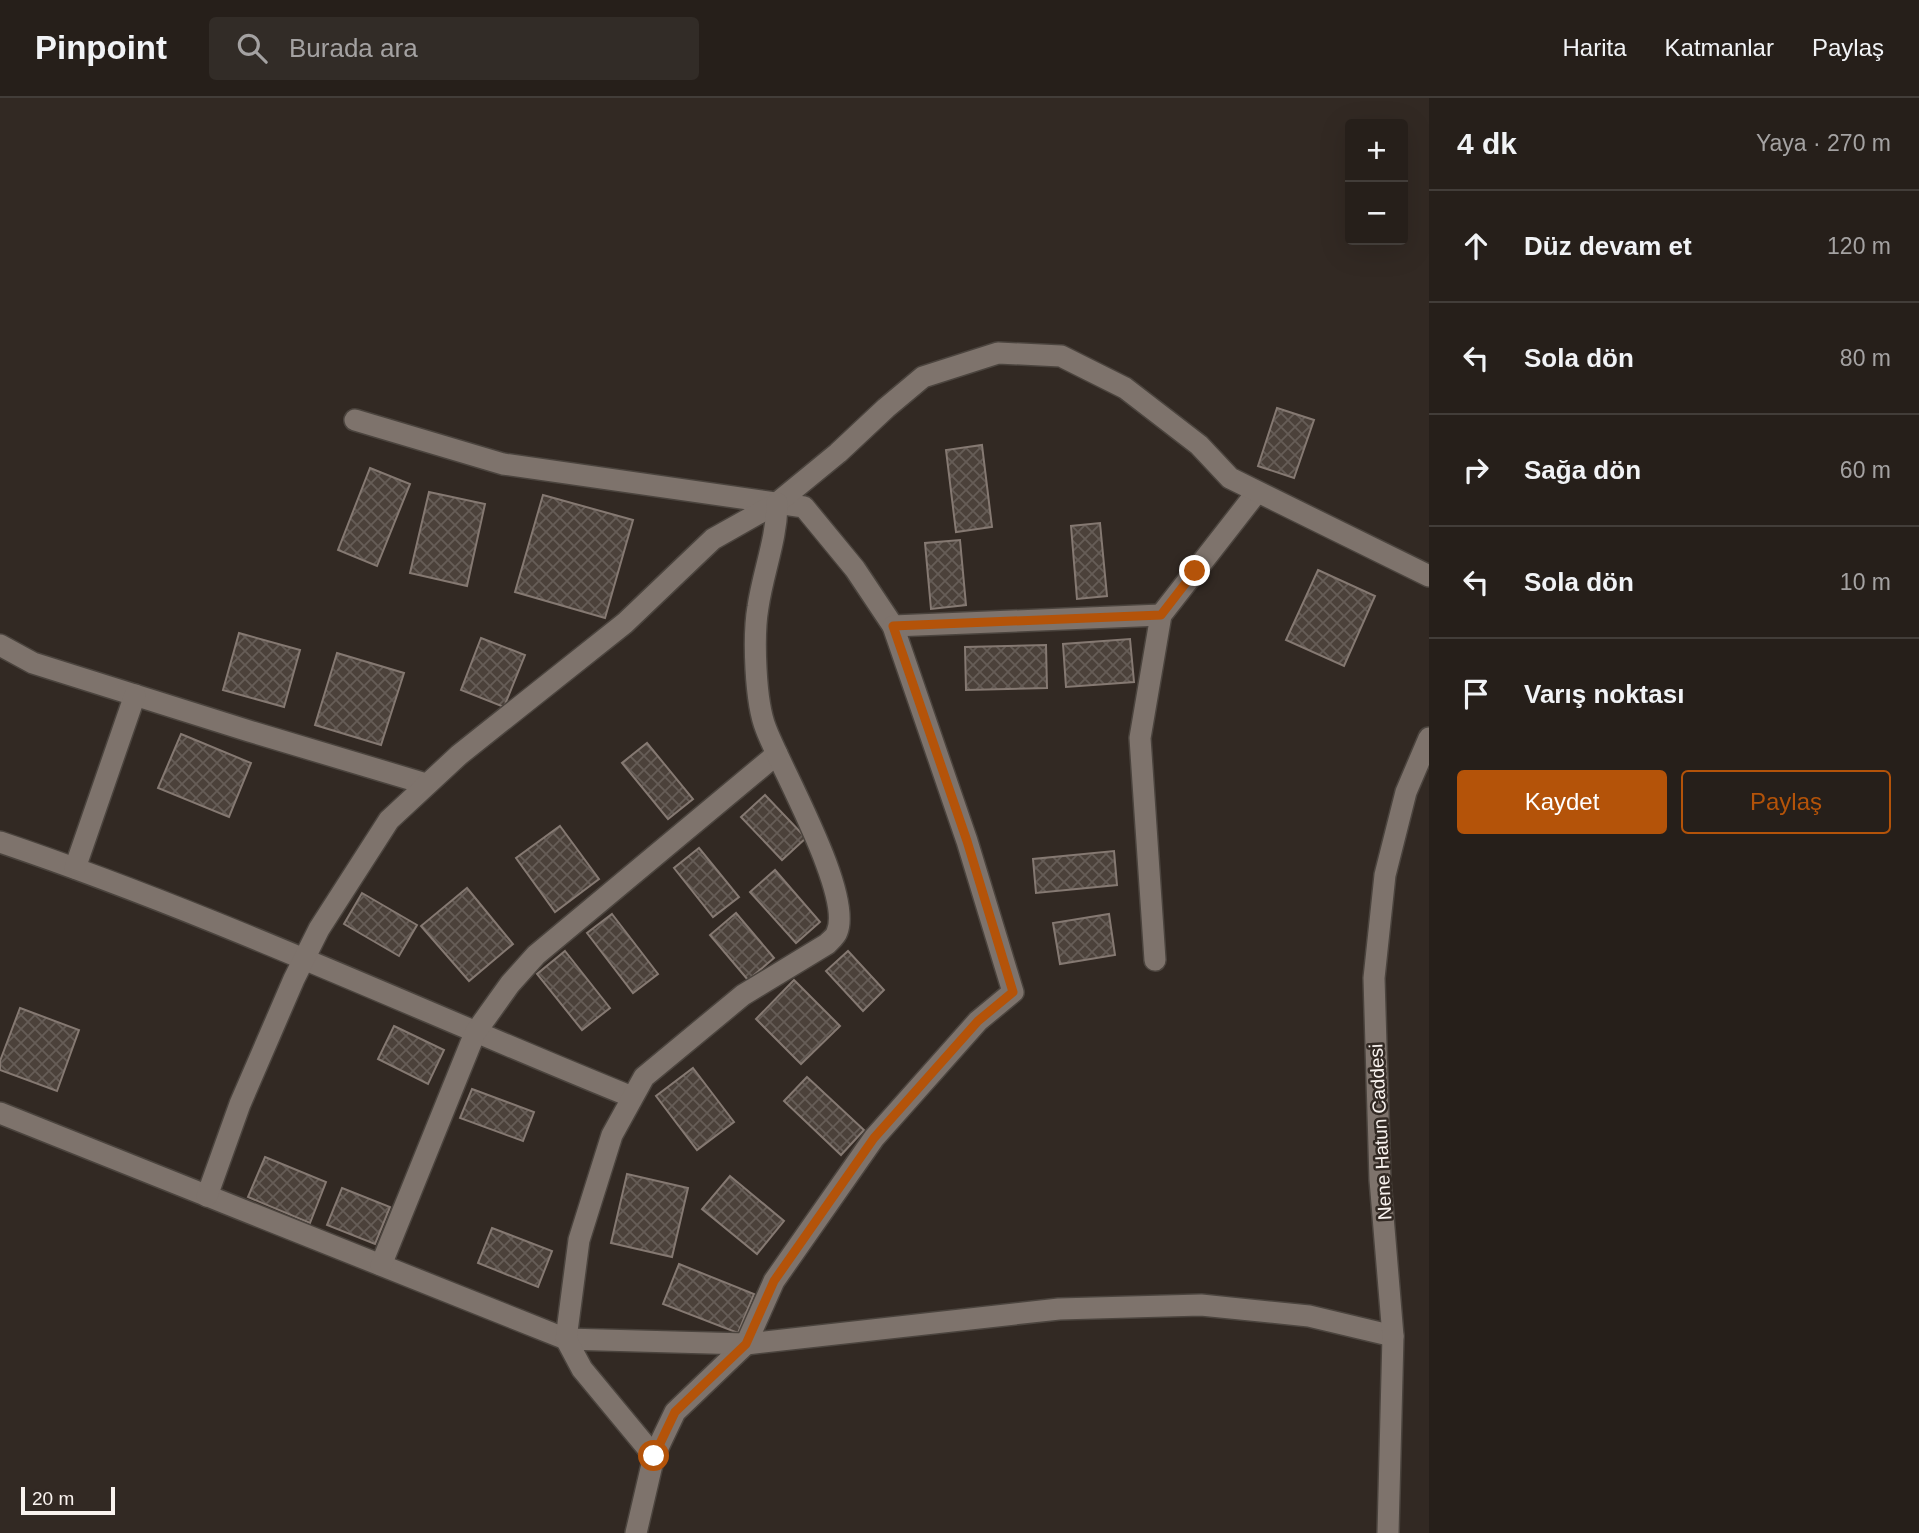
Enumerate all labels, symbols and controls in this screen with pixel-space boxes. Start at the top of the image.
search box [209,17,699,80]
text: Pinpoint [35,29,167,66]
icon: search [233,29,271,67]
text: Burada ara [289,33,418,63]
text: Harita [1563,34,1627,61]
text: Katmanlar [1665,34,1774,61]
text: Paylaş [1812,34,1884,61]
map controls [1345,119,1408,245]
button: + [1345,119,1408,182]
text: 4 dk [1457,127,1517,160]
text: Yaya · 270 m [1756,130,1891,156]
button: − [1345,182,1408,245]
icon: ahead [1457,227,1495,265]
text: Düz devam et [1524,231,1692,261]
text: 120 m [1827,233,1891,259]
icon: left [1457,339,1495,377]
text: Sola dön [1524,343,1634,373]
text: 80 m [1840,345,1891,371]
icon: right [1457,451,1495,489]
text: Sağa dön [1524,455,1641,485]
text: 60 m [1840,457,1891,483]
route end [1179,555,1210,586]
icon: left [1457,563,1495,601]
text: Sola dön [1524,567,1634,597]
text: 10 m [1840,569,1891,595]
icon: arrive [1457,675,1495,713]
text: Varış noktası [1524,679,1684,709]
button: Kaydet [1457,770,1667,834]
button: Paylaş [1681,770,1891,834]
street label: Nene Hatun Caddesi [1365,1043,1396,1221]
route start [638,1440,669,1471]
scale bar [21,1484,116,1516]
text: 20 m [32,1488,74,1509]

